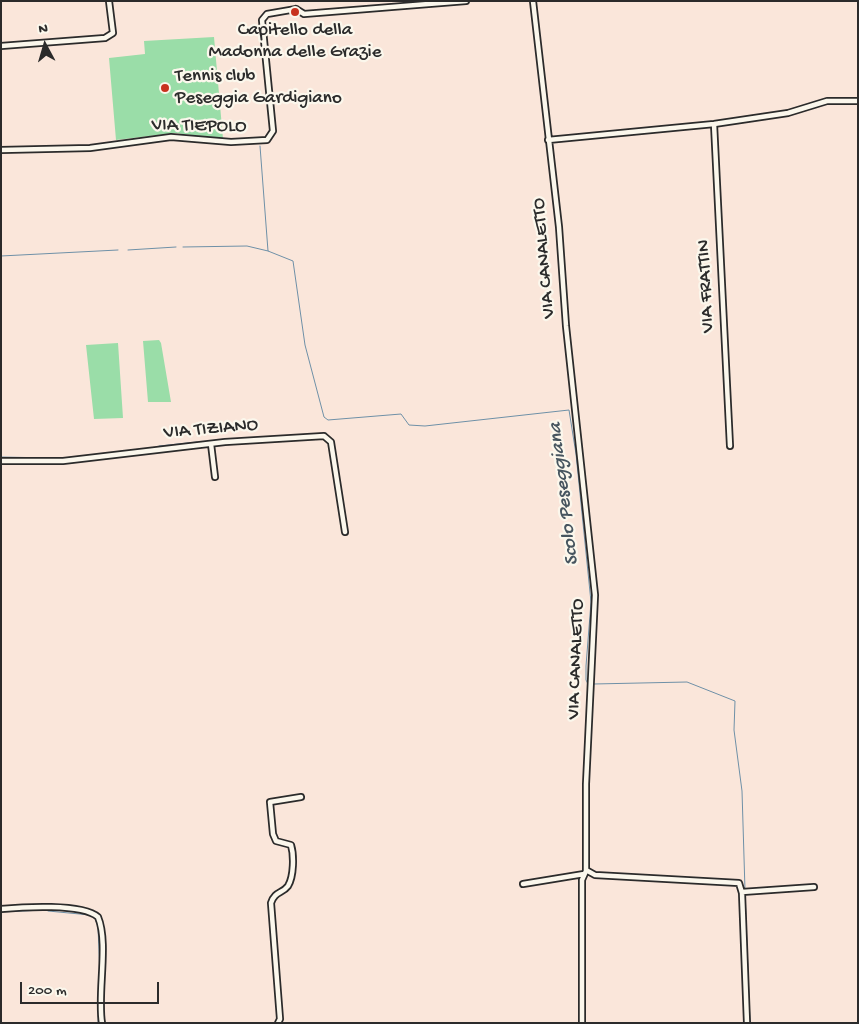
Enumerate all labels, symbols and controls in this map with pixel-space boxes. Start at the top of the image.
marker: Capitello della Madonna delle Grazie [289,6,301,18]
north arrow [20,20,70,70]
place label: Capitello della Madonna delle Grazie [208,20,382,64]
text: N [38,21,49,39]
place label: Tennis club Peseggia Gardigiano [175,66,342,110]
marker: Tennis club Peseggia Gardigiano [159,82,171,94]
street label: VIA TIEPOLO [151,115,247,139]
street label: VIA CANALETTO [528,197,562,319]
street label: VIA FRATTIN [693,239,721,333]
street label: VIA TIZIANO [163,415,259,445]
water label: Scolo Peseggiana [544,421,586,567]
street label: VIA CANALETTO [563,598,591,720]
scale bar [22,972,161,1004]
text: 200 m [28,982,67,1000]

